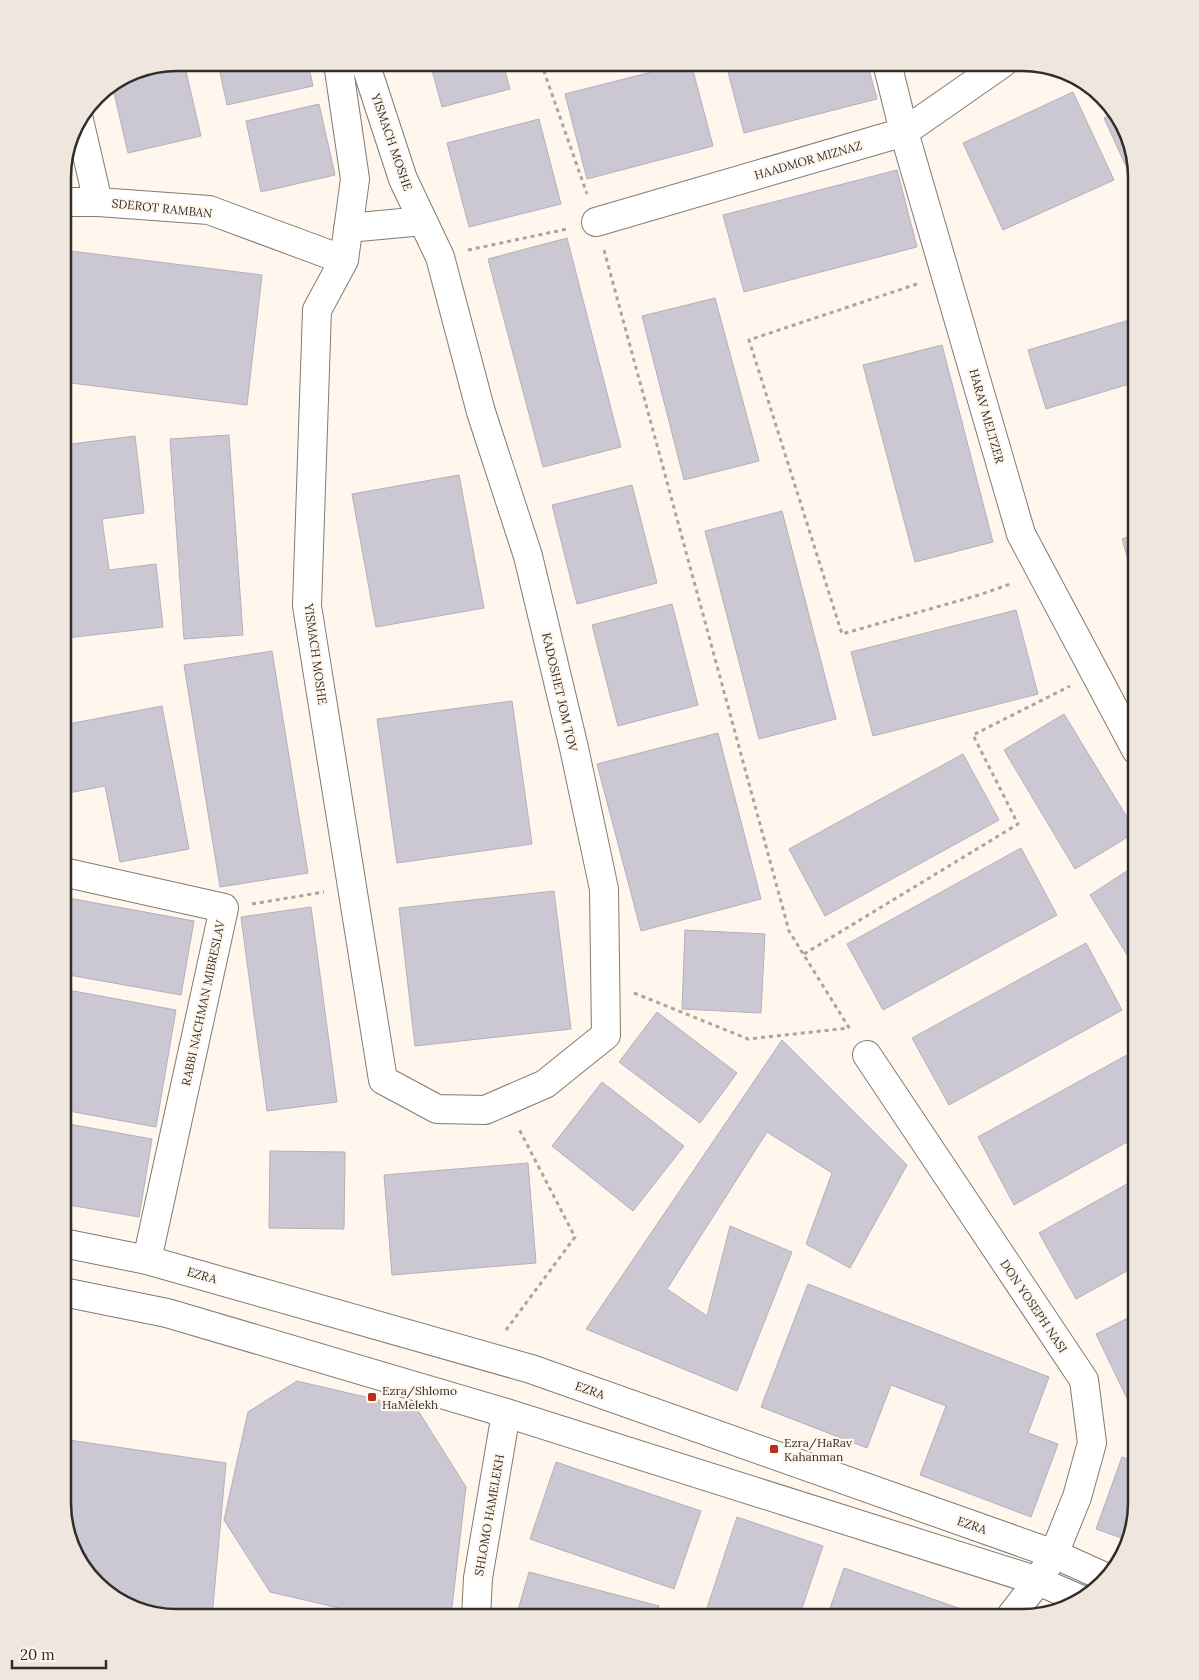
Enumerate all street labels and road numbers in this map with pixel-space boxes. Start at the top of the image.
street label: YISMACH MOSHE [368,90,416,193]
street label: HAADMOR MIZNAZ [752,137,864,183]
street label: SDEROT RAMBAN [111,195,213,221]
street label: HARAV MELTZER [966,367,1008,465]
street label: YISMACH MOSHE [301,602,331,706]
street label: KADOSHET JOM TOV [539,631,581,754]
street label: RABBI NACHMAN MIBRESLAV [178,918,228,1087]
street label: DON YOSEPH NASI [997,1257,1071,1355]
street label: EZRA [185,1264,219,1287]
street label: EZRA [573,1378,607,1402]
street label: SHLOMO HAMELEKH [471,1453,507,1577]
street label: EZRA [955,1513,989,1537]

